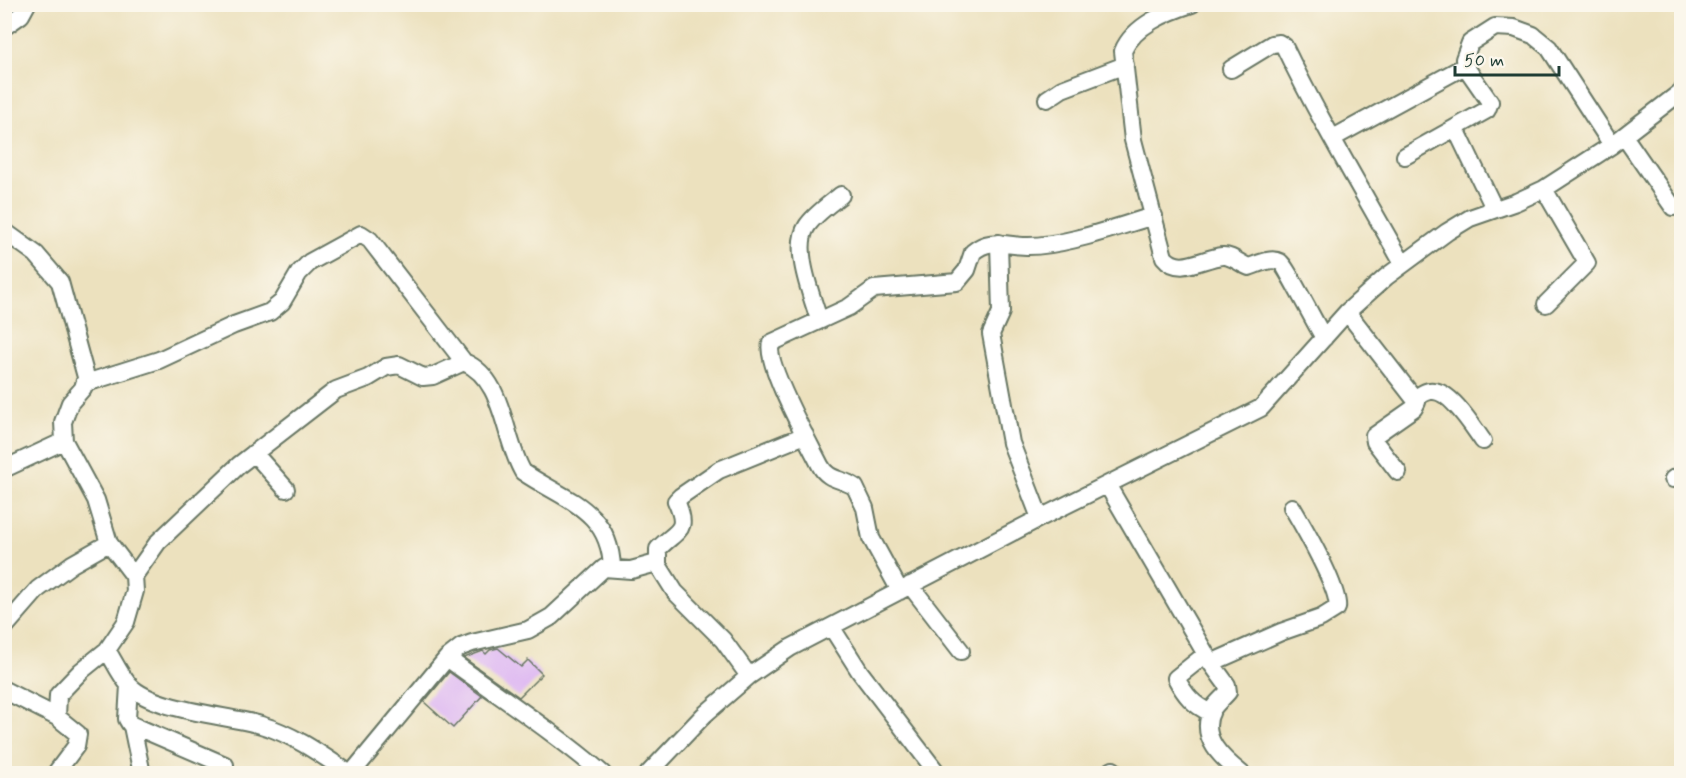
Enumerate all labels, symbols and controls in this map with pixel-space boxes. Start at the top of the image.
scale bar [1455,39,1558,77]
text: 50 m [1464,49,1504,73]

